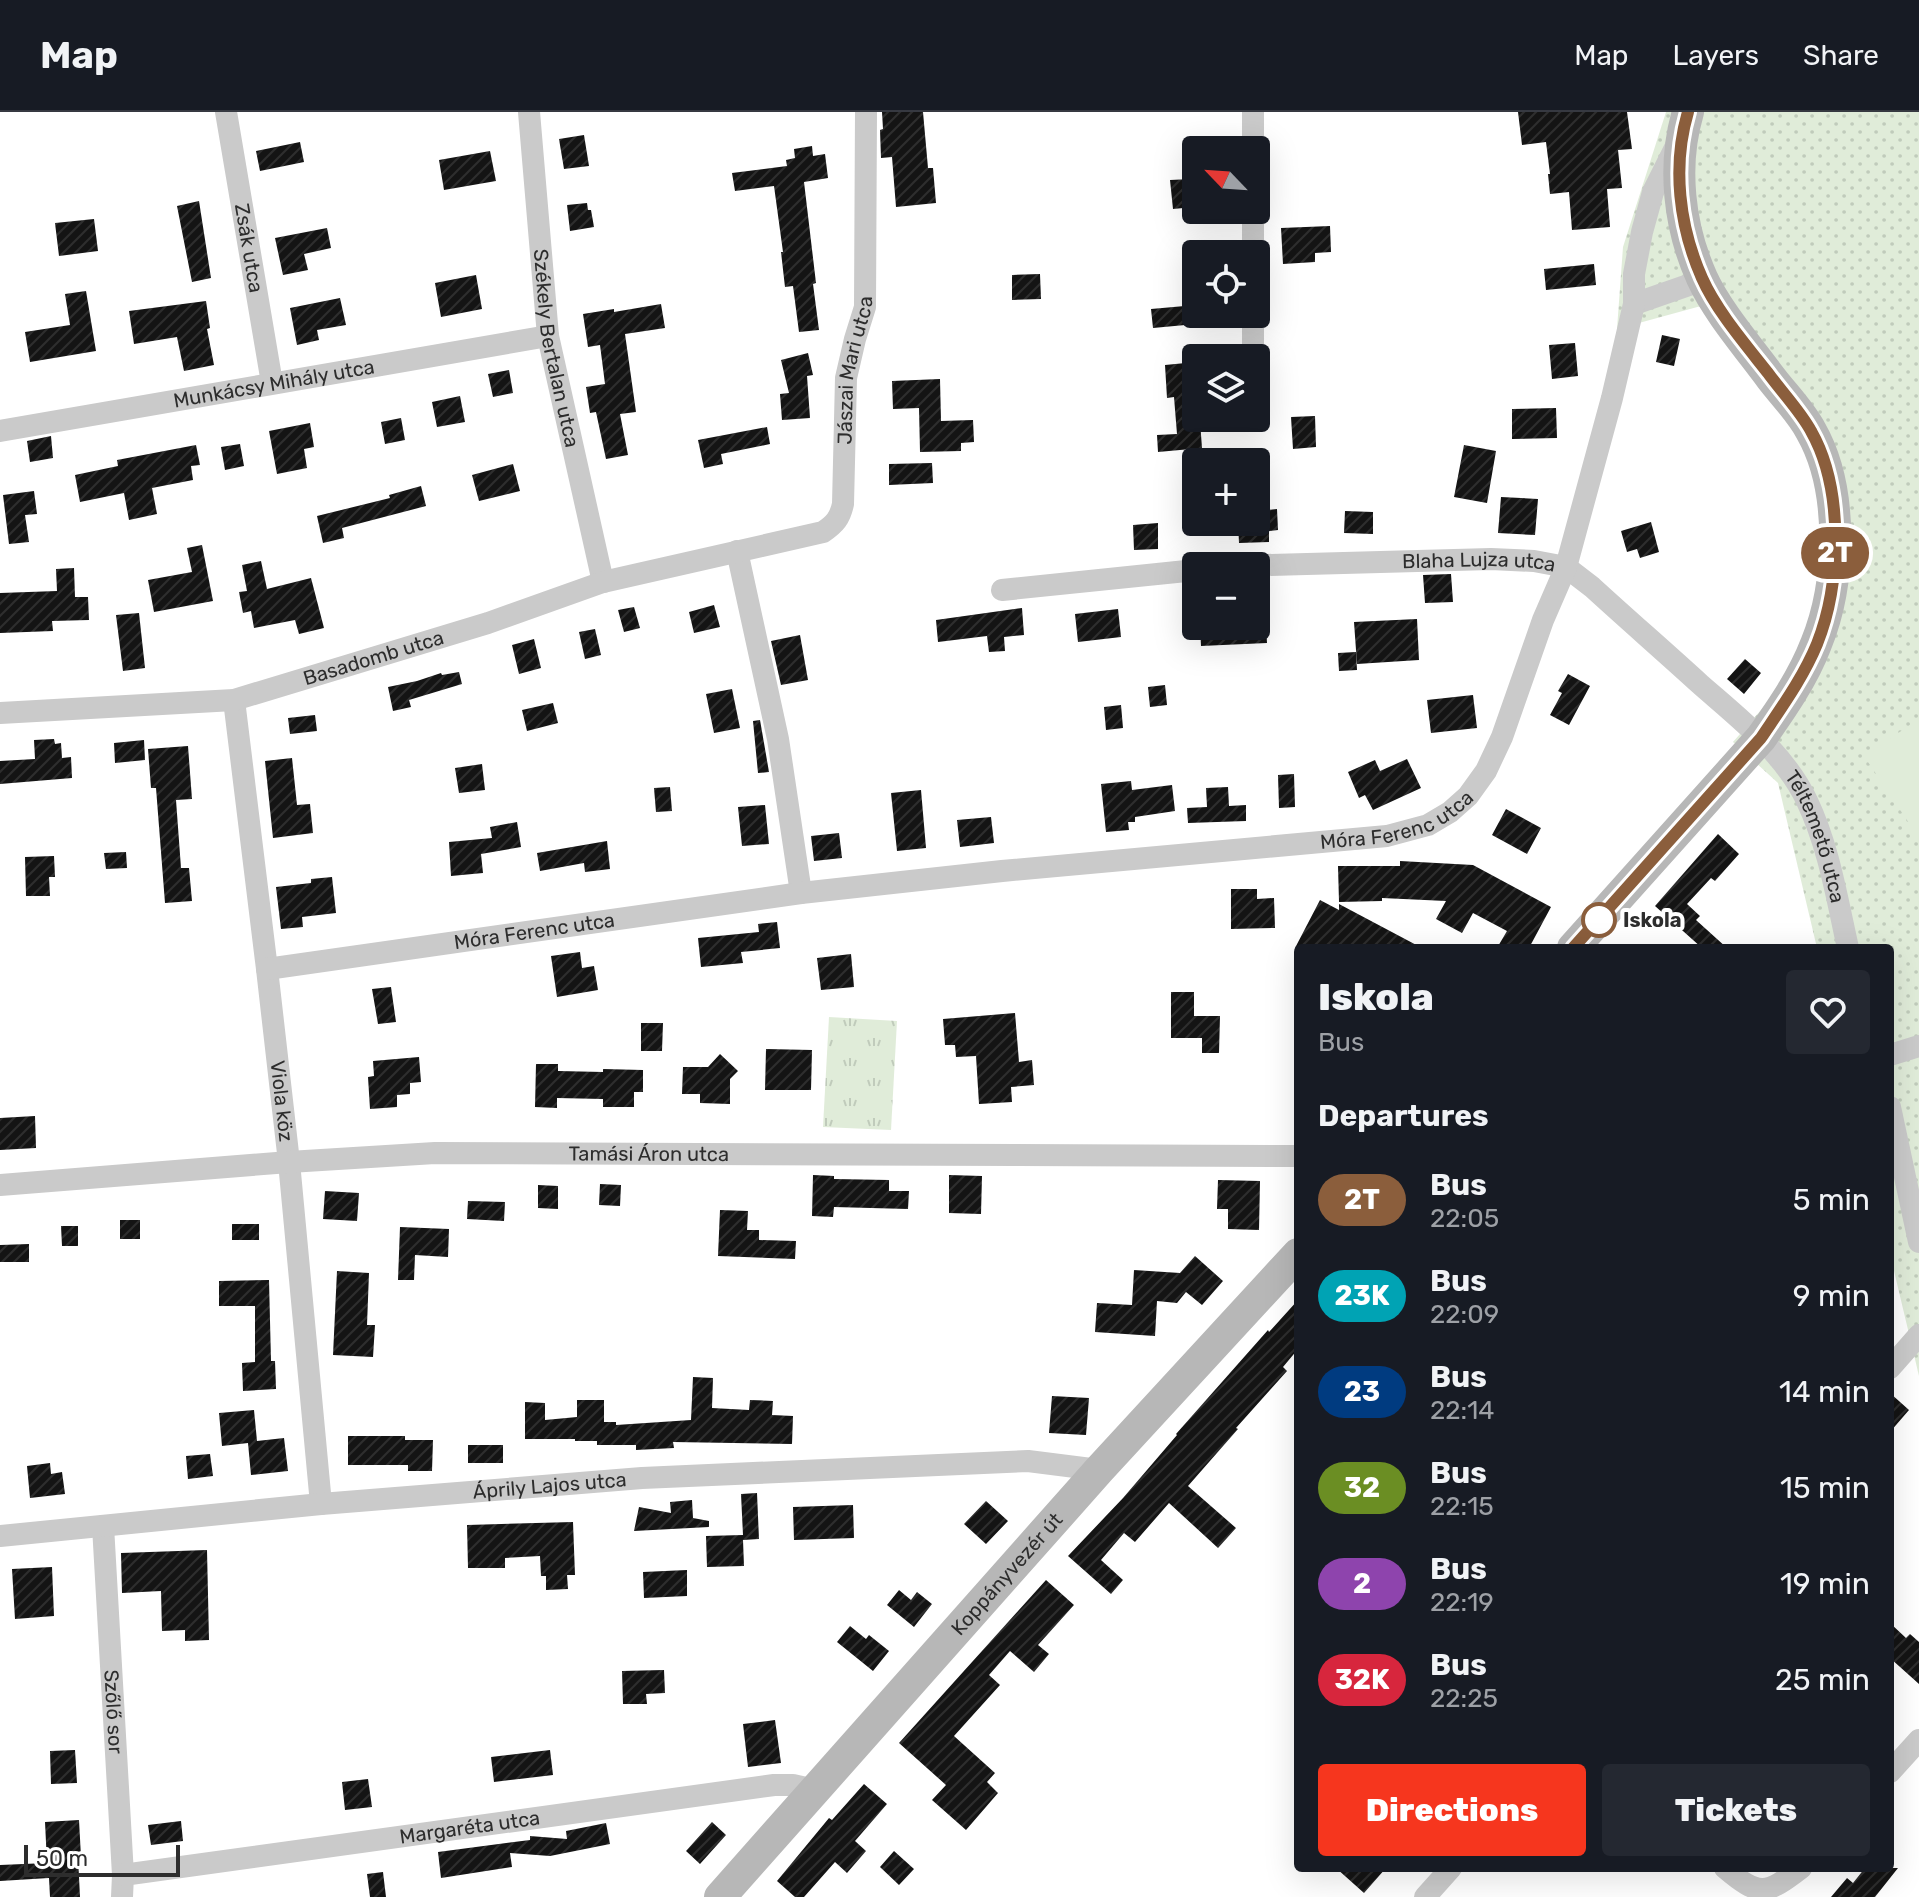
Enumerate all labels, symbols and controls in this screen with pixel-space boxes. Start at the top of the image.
text: Map [40,32,118,78]
text: Map [1574,39,1629,72]
text: Layers [1673,39,1759,72]
text: Share [1803,39,1879,72]
north arrow [1182,136,1270,224]
map controls [1182,136,1270,640]
street label: Zsák utca [230,202,268,295]
button: locate [1182,240,1270,328]
street label: Székely Bertalan utca [529,248,585,450]
street label: Jászai Mari utca [832,296,877,445]
button: layers [1182,344,1270,432]
street label: Munkácsy Mihály utca [171,354,376,413]
button: + [1182,448,1270,536]
line badge: 2T [1799,527,1871,579]
text: 2T [1817,536,1853,569]
street label: Blaha Lujza utca [1402,547,1558,577]
button: − [1182,552,1270,640]
street label: Basadomb utca [300,625,447,690]
street label: Téltemető utca [1780,766,1850,905]
street label: Móra Ferenc utca [1319,785,1478,854]
marker: Iskola [1582,903,1616,937]
street label: Móra Ferenc utca [452,908,616,954]
place label: Iskola [1623,908,1682,932]
button: heart [1786,970,1870,1054]
text: Iskola [1318,974,1434,1020]
text: Bus [1318,1027,1364,1058]
street label: Viola köz [266,1059,299,1143]
text: Departures [1318,1098,1489,1134]
street label: Tamási Áron utca [569,1141,729,1166]
text: Bus [1430,1167,1487,1203]
text: 5 min [1793,1182,1870,1218]
text: 2T [1344,1183,1380,1216]
text: 22:05 [1430,1203,1499,1234]
text: Bus [1430,1263,1487,1299]
text: 9 min [1793,1278,1870,1314]
text: 23K [1334,1279,1390,1312]
text: 22:09 [1430,1299,1499,1330]
text: Bus [1430,1359,1487,1395]
text: 14 min [1779,1374,1870,1410]
text: 23 [1344,1375,1380,1408]
text: 22:14 [1430,1395,1494,1426]
text: Bus [1430,1455,1487,1491]
street label: Áprily Lajos utca [472,1467,628,1504]
text: 15 min [1780,1470,1870,1506]
text: 32 [1344,1471,1380,1504]
text: 22:15 [1430,1491,1494,1522]
street label: Koppányvezér út [946,1508,1068,1640]
text: Bus [1430,1551,1487,1587]
text: 19 min [1780,1566,1870,1602]
text: 2 [1353,1567,1371,1600]
text: 22:19 [1430,1587,1494,1618]
text: Bus [1430,1647,1487,1683]
text: 25 min [1775,1662,1870,1698]
text: 32K [1334,1663,1390,1696]
street label: Szőlő sor [99,1669,128,1755]
text: 22:25 [1430,1683,1498,1714]
button: Directions [1318,1764,1586,1856]
button: Tickets [1602,1764,1870,1856]
street label: Margaréta utca [398,1805,541,1849]
scale bar [24,1841,180,1877]
text: 50 m [36,1845,88,1872]

